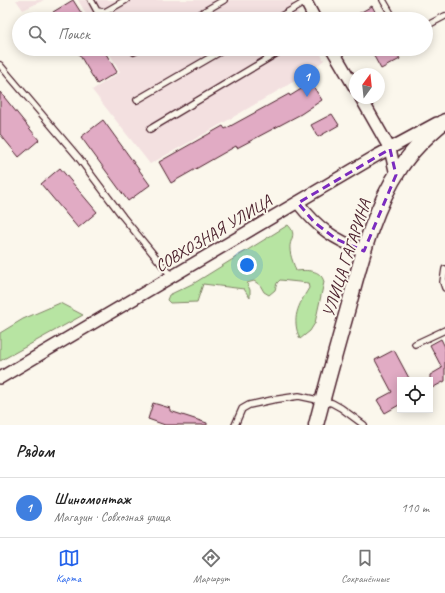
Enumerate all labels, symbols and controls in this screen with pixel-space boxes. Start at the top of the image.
search box [12,12,433,56]
icon: search [26,23,48,45]
text: Поиск [58,25,90,44]
pin: 1 [294,64,320,97]
north arrow [349,68,385,104]
street label: СОВХОЗНАЯ УЛИЦА [151,190,277,276]
street label: УЛИЦА ГАГАРИНА [318,195,376,319]
your location [237,255,257,275]
map controls [397,377,433,413]
button: locate [397,377,433,413]
text: Рядом [16,441,54,462]
text: Шиномонтаж [54,490,131,509]
text: 1 [26,500,32,516]
text: 110 m [401,500,429,516]
text: Магазин · Совхозная улица [54,509,170,525]
tab: Карта [56,547,81,585]
tab: Маршрут [193,547,229,585]
tab: Сохранённые [341,547,389,585]

